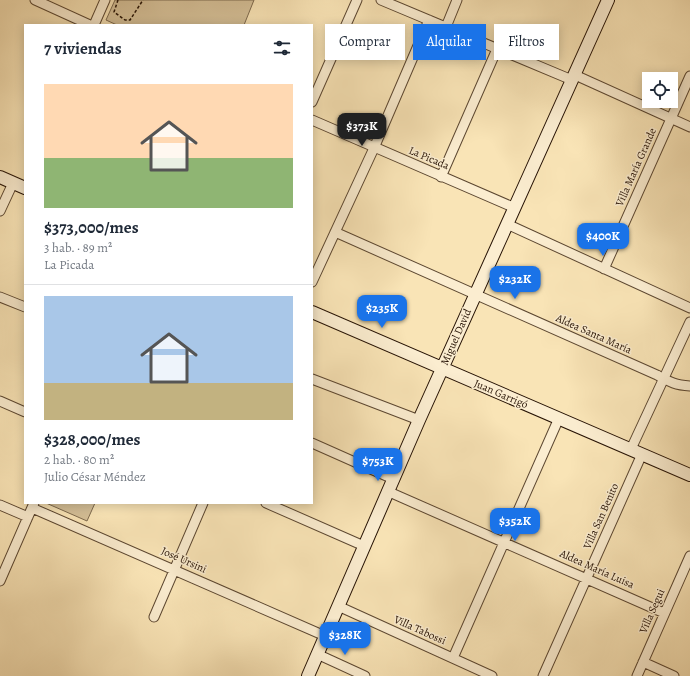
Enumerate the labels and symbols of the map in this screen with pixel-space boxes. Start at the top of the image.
pin: $373K [334,113,390,147]
street label: Villa María Grande [612,125,660,209]
street label: La Picada [406,143,452,174]
pin: $400K [575,223,631,257]
pin: $232K [487,266,543,300]
pin: $235K [354,295,410,329]
street label: Miguel David [437,306,475,368]
street label: Aldea Santa María [553,310,635,358]
street label: Juan Garrigó [472,376,531,412]
pin: $753K [350,448,406,482]
street label: Villa San Benito [579,480,622,552]
pin: $352K [487,508,543,542]
street label: José Ursini [159,543,209,577]
street label: Aldea María Luisa [556,545,637,593]
street label: Villa Segui [635,586,668,636]
street label: Villa Tabossi [391,611,448,648]
pin: $328K [317,622,373,656]

